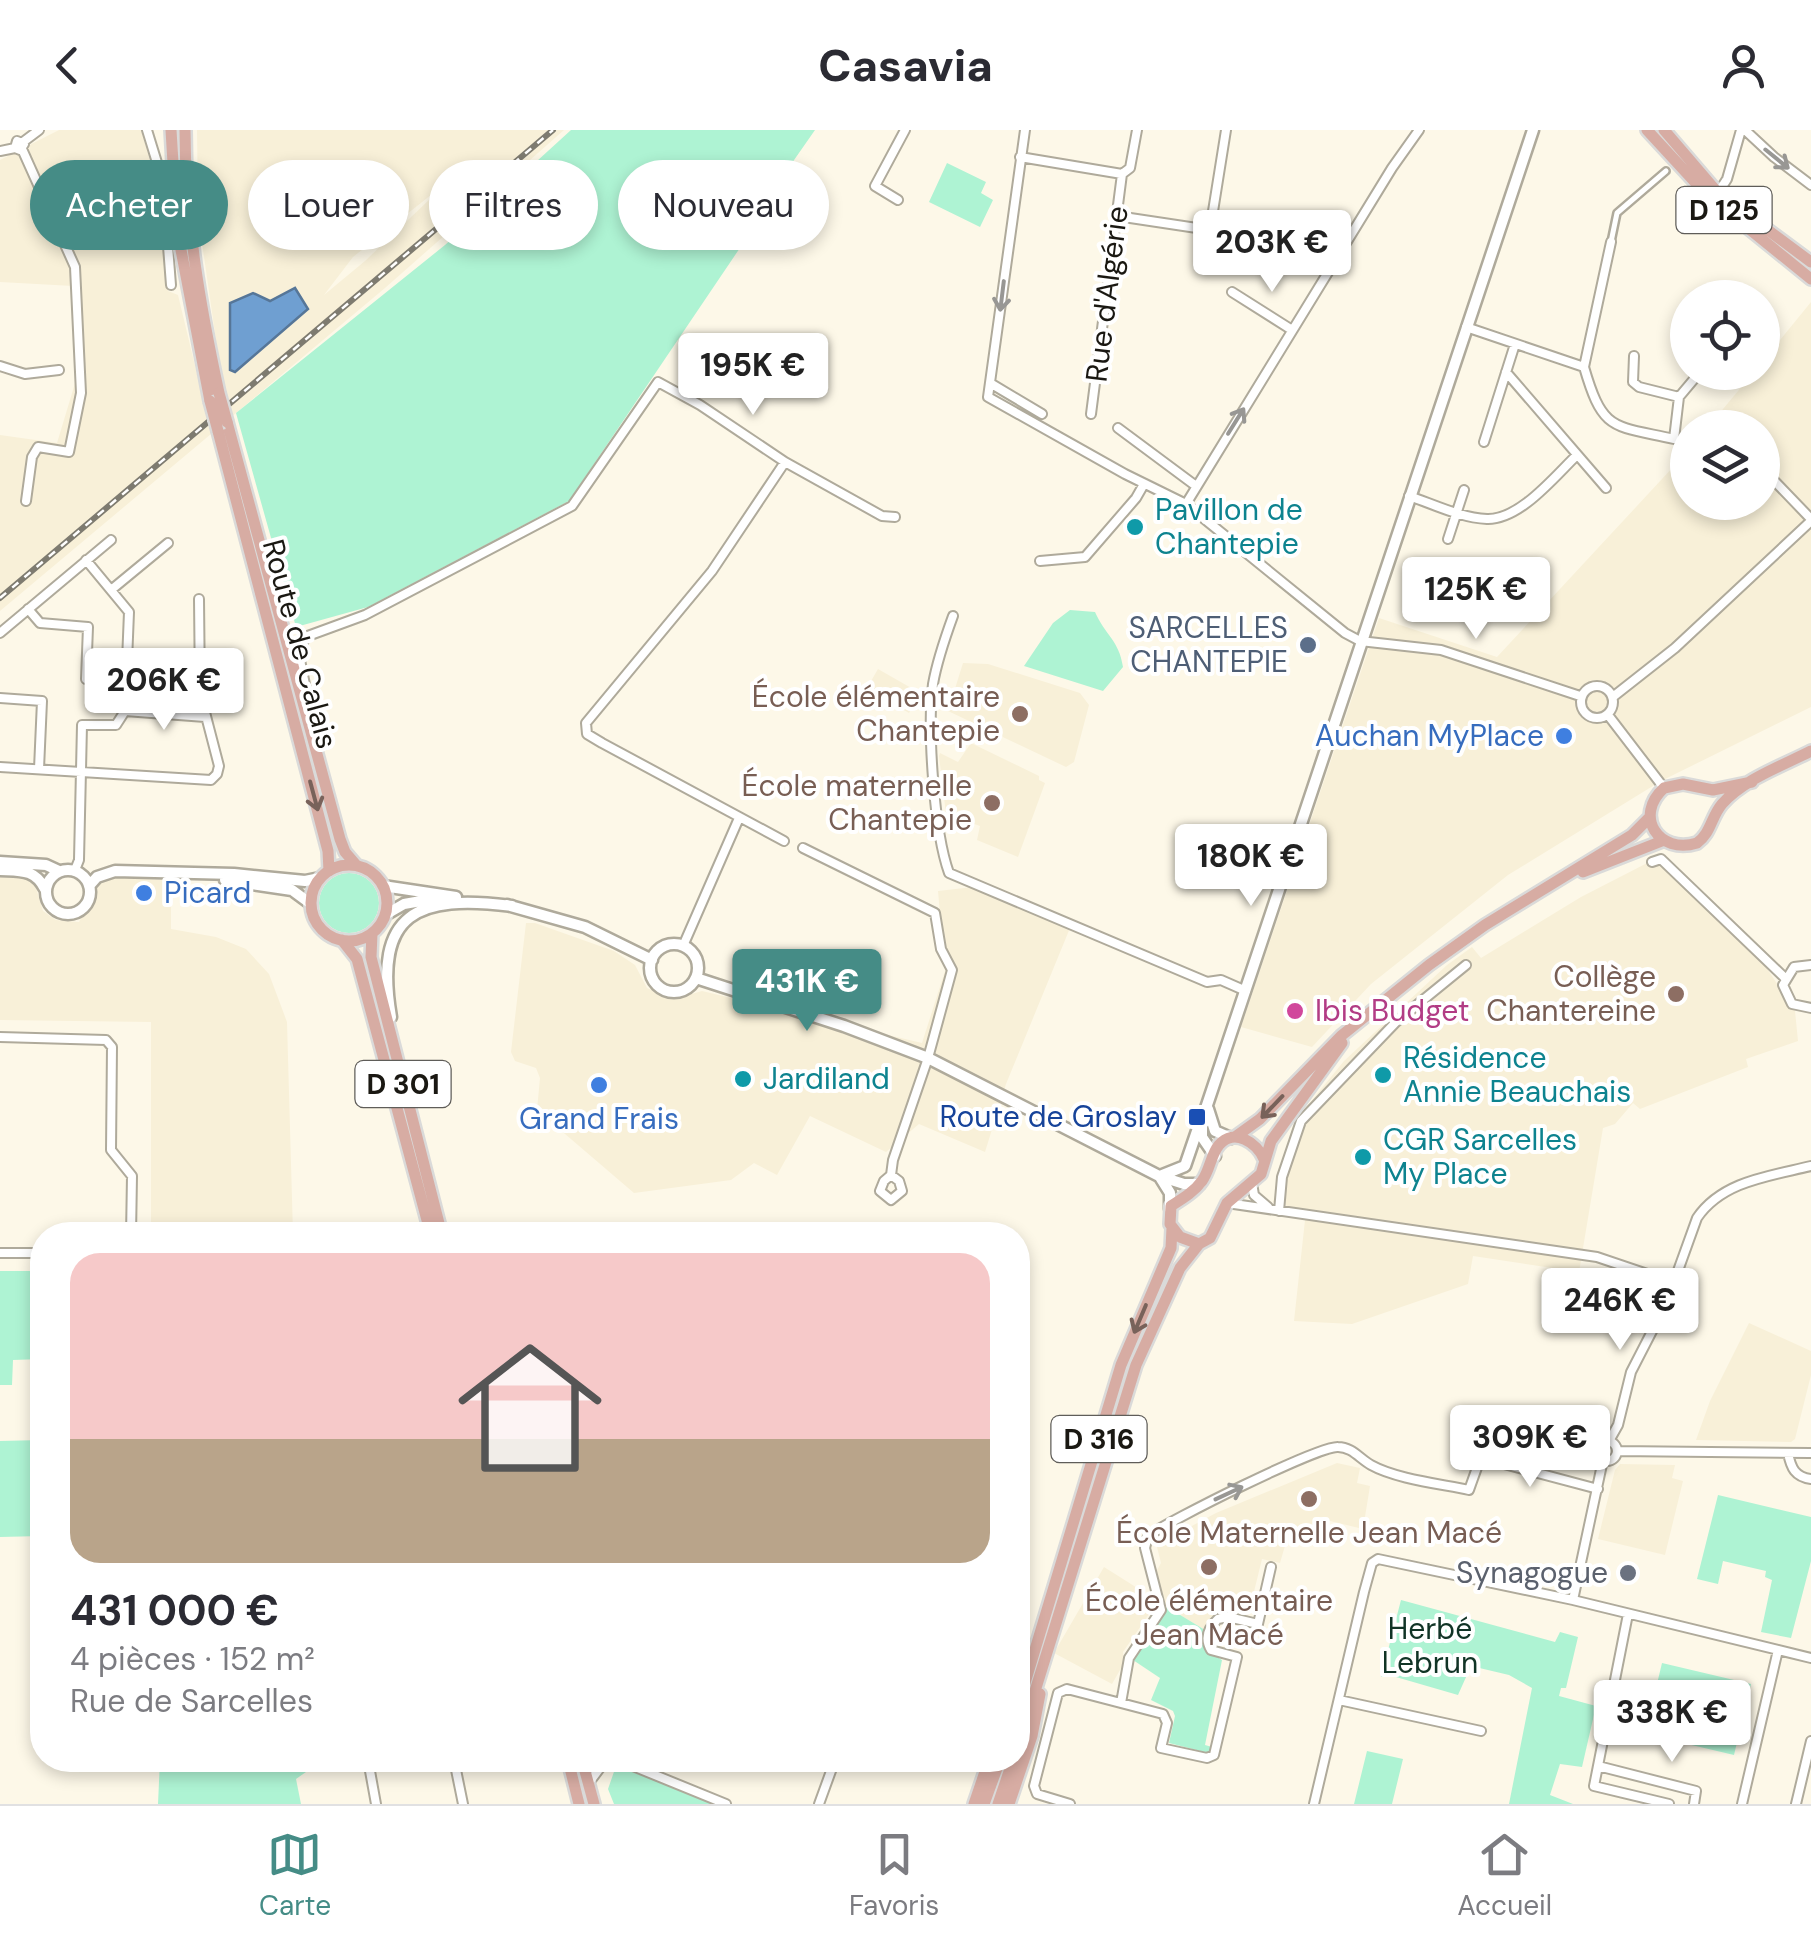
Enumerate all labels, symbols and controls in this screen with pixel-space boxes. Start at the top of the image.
text: Casavia [818,36,993,95]
icon: back [40,38,95,93]
icon: person [1716,38,1771,93]
one-way arrow [1763,148,1789,170]
chip: Acheter [30,160,228,250]
chip: Louer [248,160,409,250]
chip: Filtres [429,160,598,250]
chip: Nouveau [618,160,829,250]
road number: D 125 [1676,187,1772,233]
street label: Rue d'Algérie [1076,204,1137,384]
pin: 203K € [1191,210,1353,295]
text: 203K € [1215,221,1329,263]
one-way arrow [992,279,1011,312]
map controls [1670,280,1780,520]
button: locate [1670,280,1780,390]
pin: 195K € [672,333,834,418]
text: 195K € [700,344,806,386]
one-way arrow [1226,407,1247,436]
button: layers [1670,410,1780,520]
place label: Pavillon de Chantepie [1155,490,1303,563]
marker: Pavillon de Chantepie [1124,516,1146,538]
street label: Route de Calais [254,535,347,753]
pin: 125K € [1395,557,1557,642]
text: 125K € [1424,568,1528,610]
place label: SARCELLES CHANTEPIE [1128,608,1288,681]
marker: SARCELLES CHANTEPIE [1297,634,1319,656]
pin: 206K € [83,648,245,733]
text: 206K € [107,659,221,701]
place label: École élémentaire Chantepie [752,677,1000,750]
marker: École élémentaire Chantepie [1009,703,1031,725]
place label: Auchan MyPlace [1315,716,1544,755]
marker: Auchan MyPlace [1553,725,1575,747]
place label: École maternelle Chantepie [742,766,972,839]
one-way arrow [306,779,324,811]
marker: École maternelle Chantepie [981,792,1003,814]
pin: 180K € [1170,824,1332,909]
text: 180K € [1197,835,1305,877]
place label: Picard [164,873,251,912]
marker: Picard [133,882,155,904]
pin: 431K € [726,949,888,1034]
place label: Collège Chantereine [1486,957,1656,1030]
text: 431K € [754,960,860,1002]
marker: Collège Chantereine [1665,983,1687,1005]
place label: Ibis Budget [1315,991,1470,1030]
marker: Ibis Budget [1284,1000,1306,1022]
place label: Résidence Annie Beauchais [1403,1038,1631,1111]
place label: Jardiland [763,1059,890,1098]
road number: D 301 [356,1061,450,1107]
marker: Résidence Annie Beauchais [1372,1064,1394,1086]
marker: Jardiland [732,1068,754,1090]
marker: Grand Frais [588,1074,610,1096]
one-way arrow [1260,1094,1284,1118]
place label: Route de Groslay [940,1097,1177,1136]
place label: Grand Frais [519,1099,679,1138]
marker: Route de Groslay [1186,1106,1208,1128]
place label: CGR Sarcelles My Place [1383,1120,1577,1193]
marker: CGR Sarcelles My Place [1352,1146,1374,1168]
pin: 246K € [1539,1268,1701,1353]
text: 246K € [1563,1279,1677,1321]
one-way arrow [1130,1303,1148,1334]
icon: home [440,1318,620,1498]
pin: 309K € [1449,1405,1611,1490]
road number: D 316 [1052,1416,1146,1462]
text: 309K € [1472,1416,1588,1458]
one-way arrow [1213,1483,1243,1502]
marker: École Maternelle Jean Macé [1298,1488,1320,1510]
place label: École Maternelle Jean Macé [1116,1513,1502,1552]
place label: Synagogue [1456,1553,1608,1592]
marker: École élémentaire Jean Macé [1198,1556,1220,1578]
marker: Synagogue [1617,1562,1639,1584]
place label: École élémentaire Jean Macé [1085,1581,1333,1654]
text: 431 000 € [70,1583,279,1638]
park label: Herbé Lebrun [1382,1609,1478,1682]
text: 4 pièces · 152 m² [70,1638,315,1680]
text: Rue de Sarcelles [70,1680,313,1722]
pin: 338K € [1591,1680,1753,1765]
text: 338K € [1616,1691,1728,1733]
tab: Carte [259,1827,331,1924]
tab: Favoris [849,1827,939,1924]
tab: Accueil [1457,1827,1552,1924]

